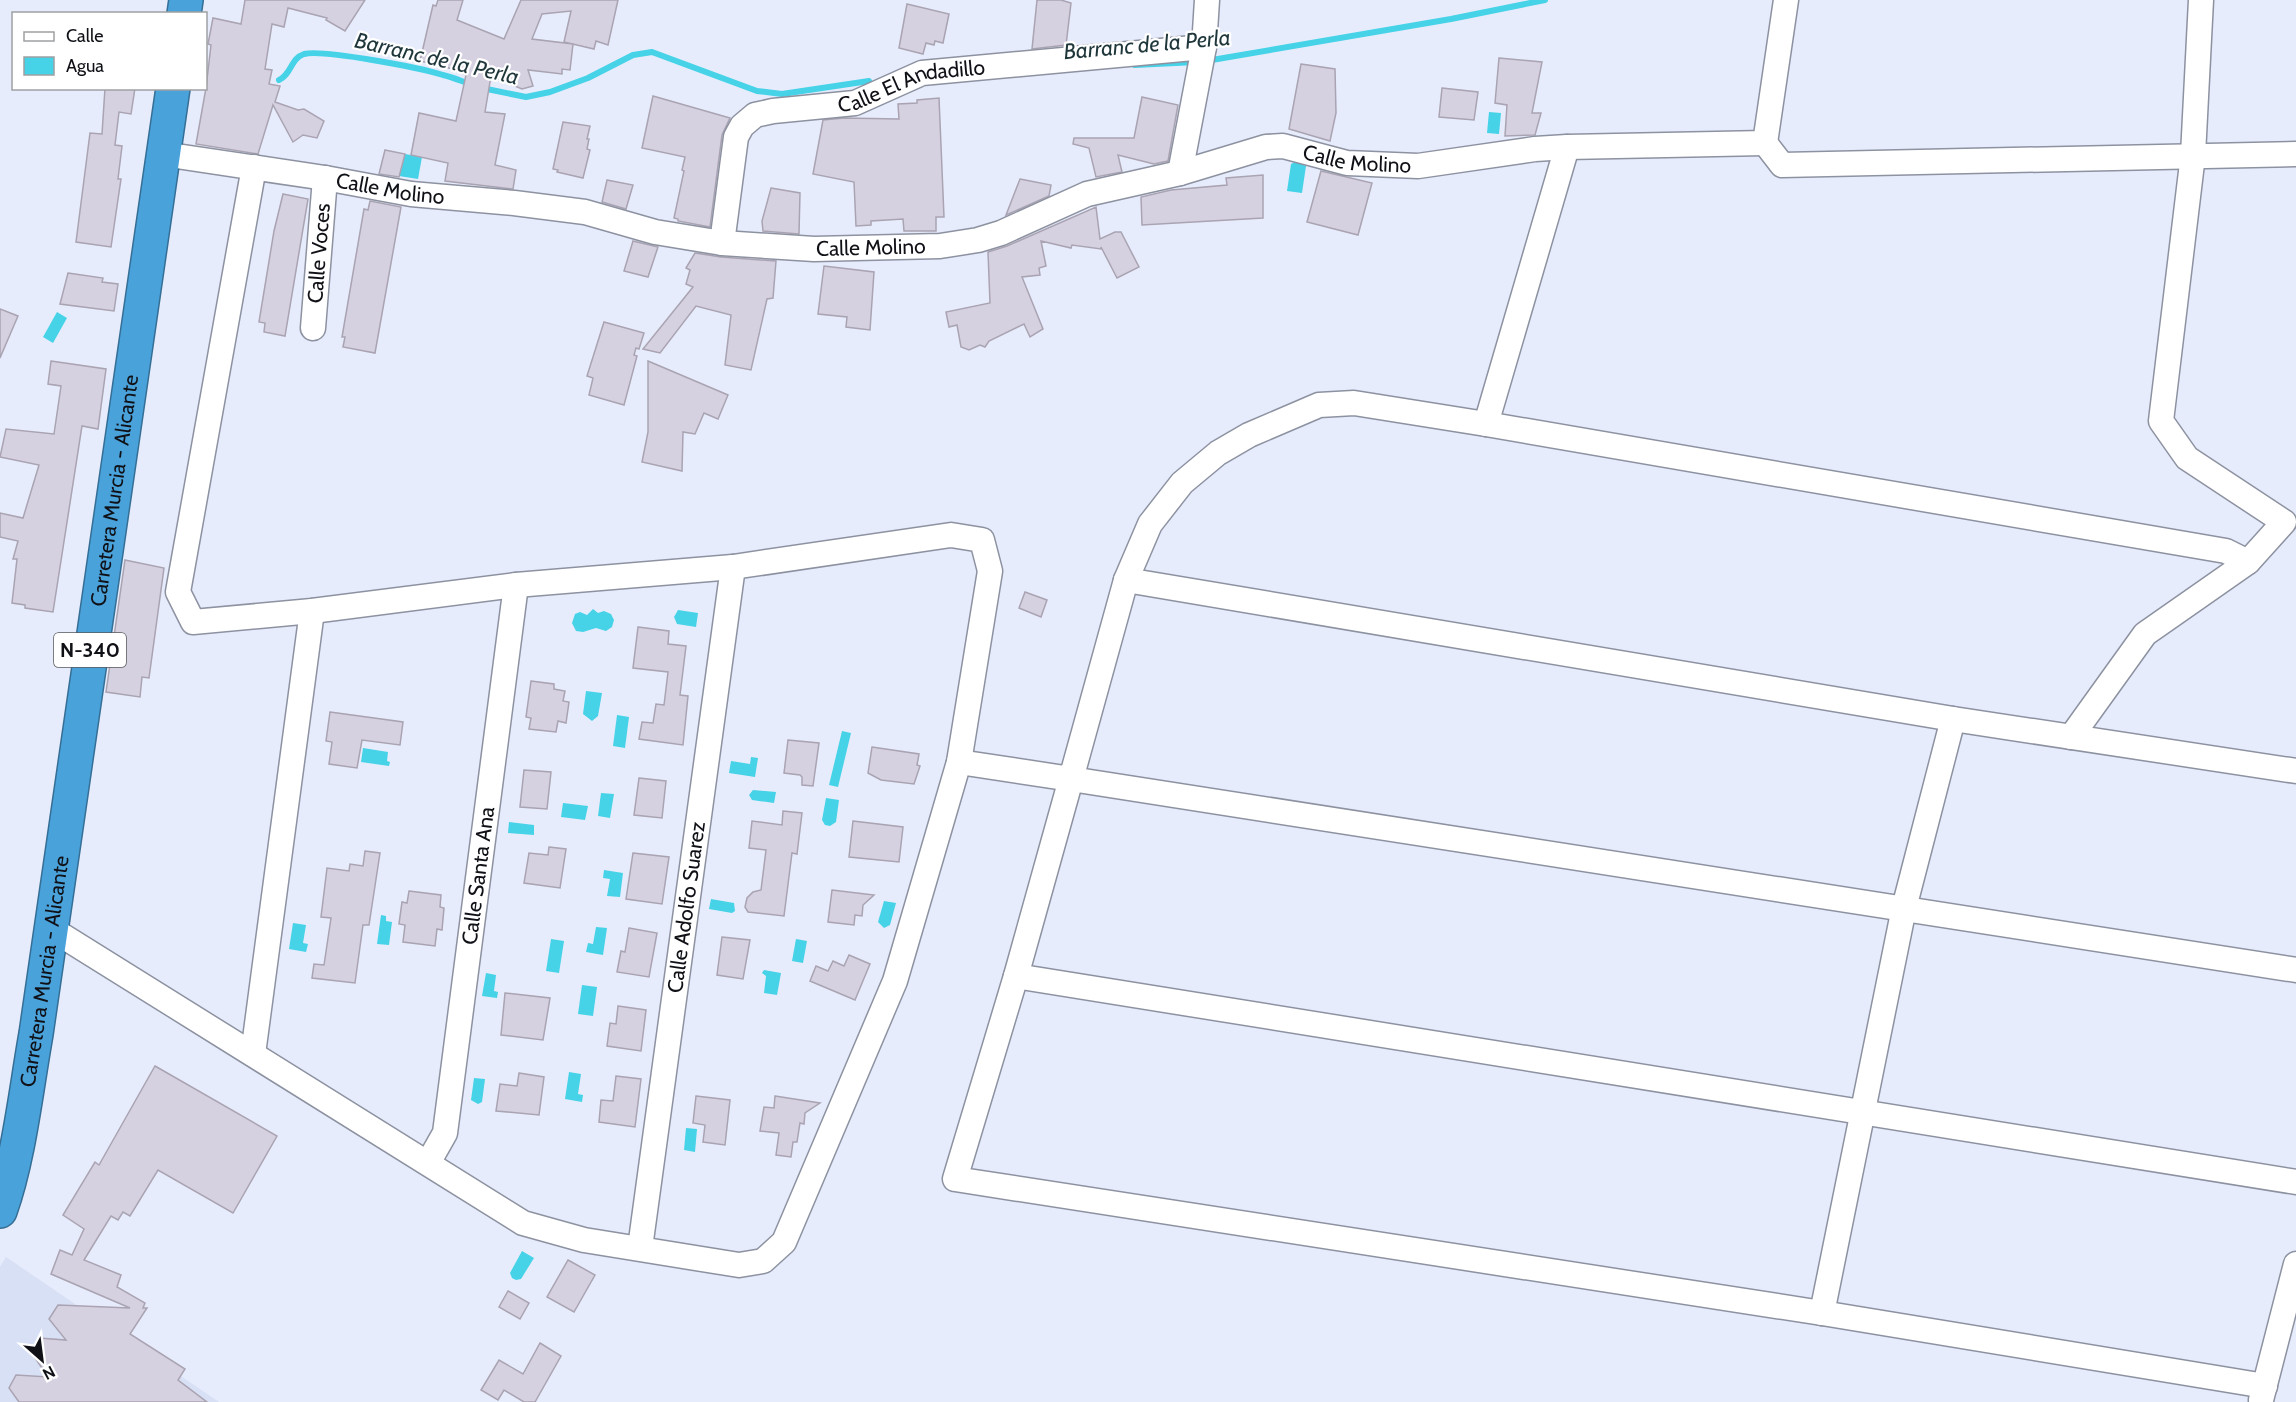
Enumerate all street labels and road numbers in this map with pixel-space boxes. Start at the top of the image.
street label: Calle El Andadillo [837,54,986,117]
street label: Calle Molino [1300,139,1412,178]
street label: Calle Molino [334,167,445,209]
street label: Calle Voces [302,202,335,304]
street label: Calle Molino [816,233,926,261]
street label: Carretera Murcia - Alicante [85,373,143,608]
road number: N-340 [54,633,126,667]
street label: Calle Santa Ana [457,805,499,946]
street label: Calle Adolfo Suarez [662,820,710,994]
street label: Carretera Murcia - Alicante [15,854,74,1089]

